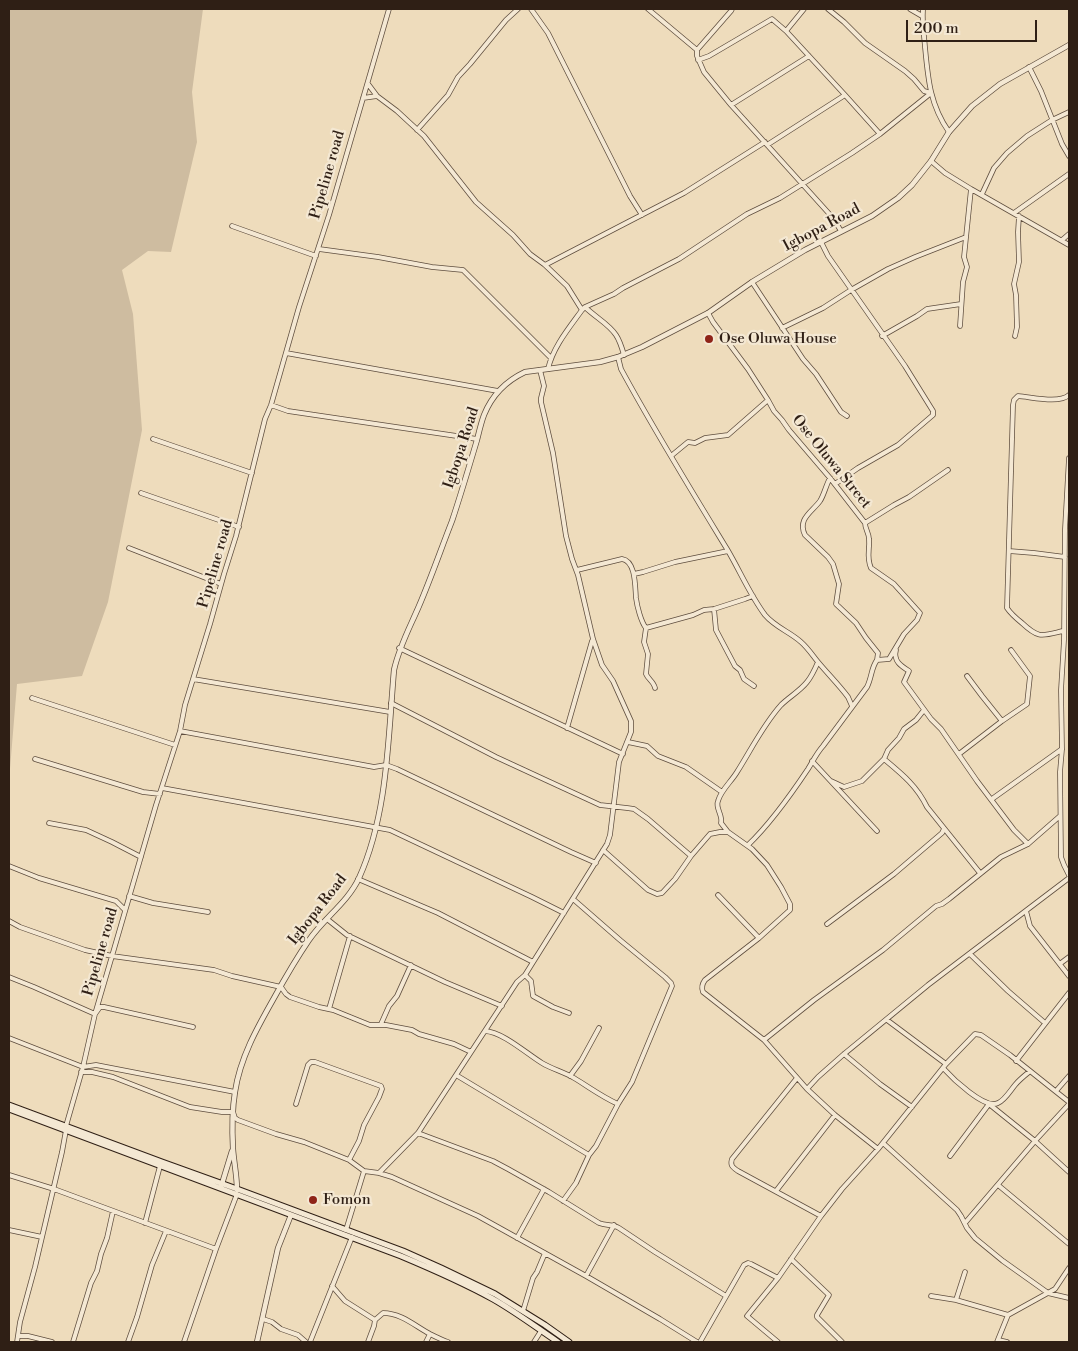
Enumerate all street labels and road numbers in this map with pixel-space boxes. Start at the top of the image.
street label: Pipeline road [307,129,349,221]
street label: Igbopa Road [780,200,864,256]
street label: Igbopa Road [440,405,484,491]
street label: Ose Oluwa Street [788,411,874,513]
street label: Pipeline road [195,518,237,610]
street label: Igbopa Road [285,871,351,949]
street label: Pipeline road [80,906,122,998]

